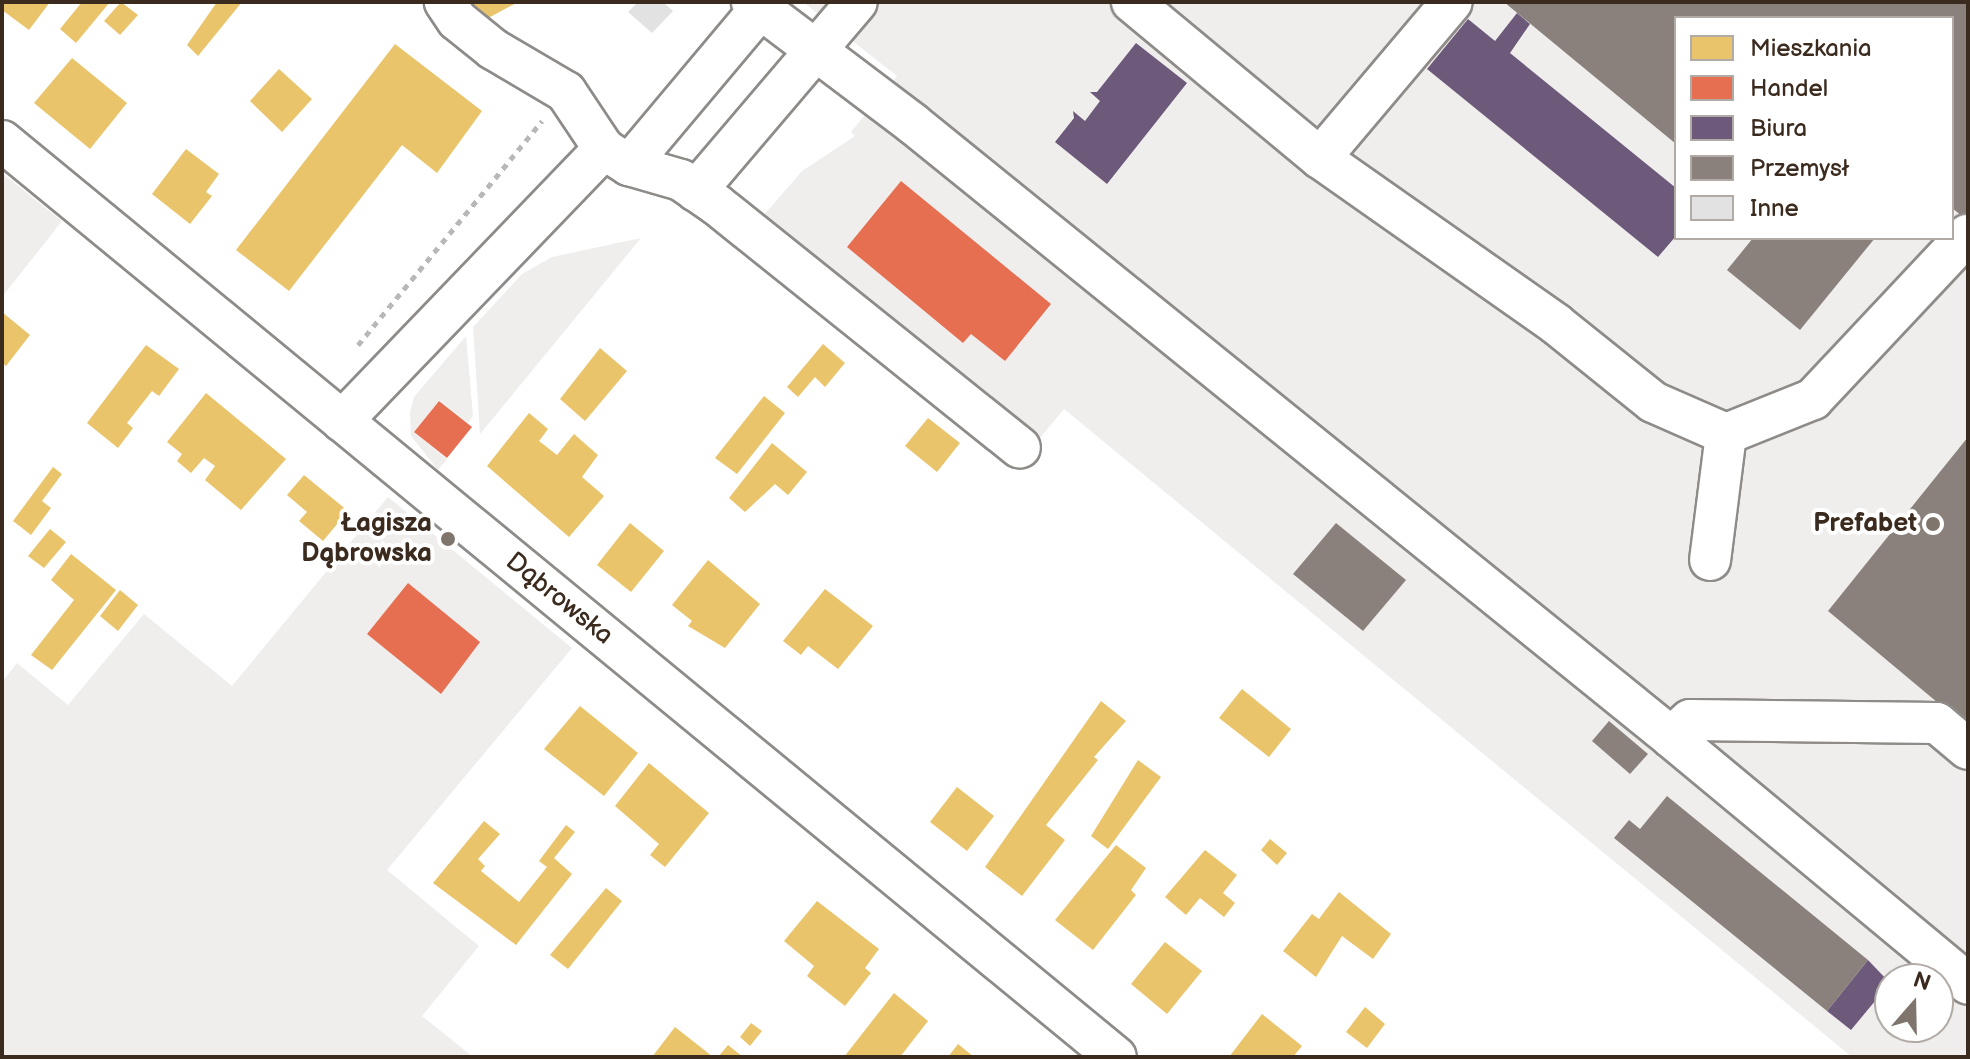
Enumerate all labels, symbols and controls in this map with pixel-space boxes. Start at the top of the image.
legend [1674,16,1954,240]
text: Mieszkania [1750,34,1872,63]
text: Handel [1750,74,1828,103]
text: Biura [1750,114,1807,143]
text: Przemysł [1750,154,1849,183]
text: Inne [1750,194,1799,223]
place label: Łagisza Dąbrowska [301,508,432,570]
place label: Prefabet [1813,508,1917,540]
marker: Prefabet [1924,515,1942,533]
marker: Łagisza Dąbrowska [439,530,457,548]
street label: Dąbrowska [499,546,619,652]
north arrow [1874,963,1954,1043]
text: N [1909,966,1934,997]

